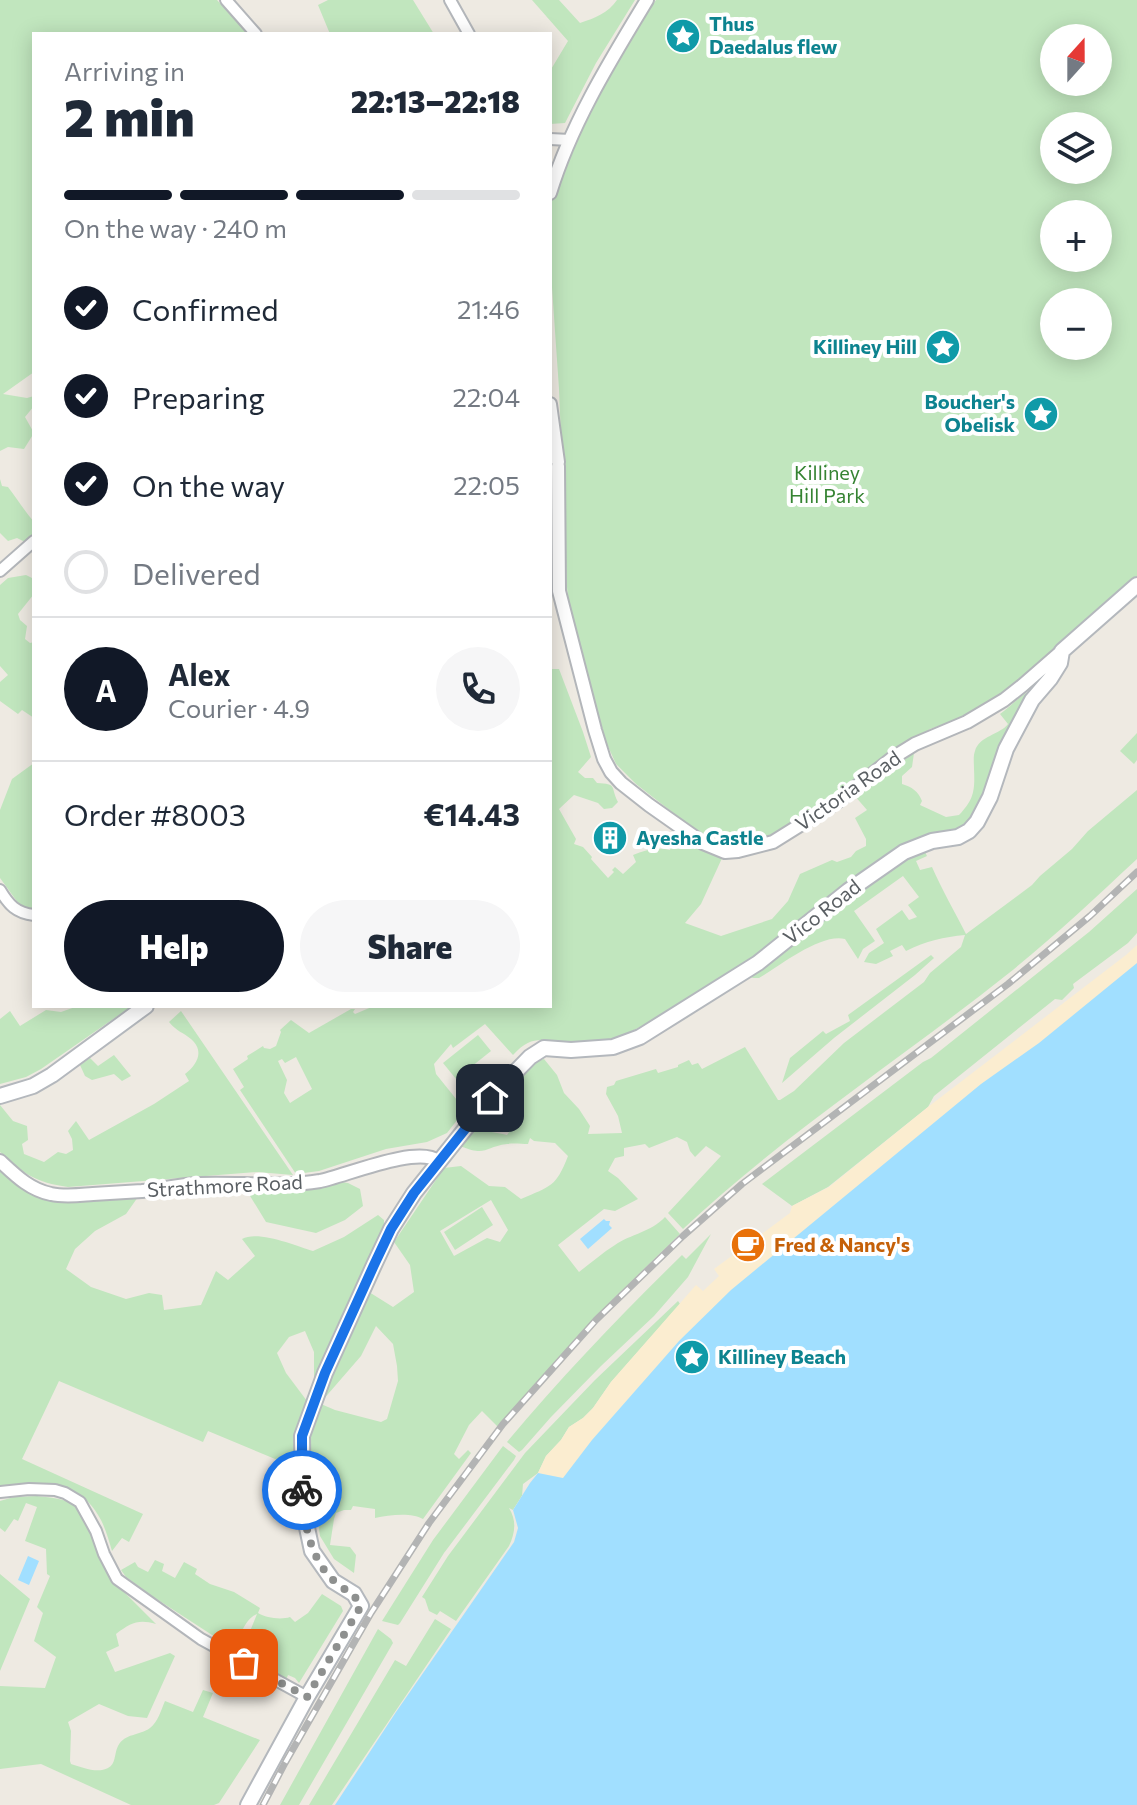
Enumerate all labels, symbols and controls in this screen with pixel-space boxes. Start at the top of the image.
place label: Thus Daedalus flew [709,11,838,58]
place icon: Thus Daedalus flew [664,17,702,55]
north arrow [1040,24,1112,96]
map controls [1040,24,1112,360]
text: Arriving in [64,55,185,86]
text: 22:13–22:18 [351,82,520,119]
text: 2 min [64,84,195,148]
button: layers [1040,112,1112,184]
button: + [1040,200,1112,272]
text: On the way · 240 m [64,212,287,243]
icon: check [64,286,108,330]
button: − [1040,288,1112,360]
text: Confirmed [132,290,279,327]
text: 21:46 [457,293,520,324]
place icon: Killiney Hill [924,328,962,366]
place label: Killiney Hill [813,334,917,358]
icon: check [64,374,108,418]
text: Preparing [132,378,265,415]
text: 22:04 [452,381,520,412]
place label: Boucher's Obelisk [925,389,1016,436]
place icon: Boucher's Obelisk [1022,395,1060,433]
park label: Killiney Hill Park [789,460,865,507]
icon: check [64,462,108,506]
text: On the way [132,466,285,503]
text: 22:05 [453,469,520,500]
text: Delivered [132,554,261,591]
button: phone [436,647,520,731]
text: Alex [168,655,231,692]
text: A [95,671,117,708]
text: Courier · 4.9 [168,692,310,723]
street label: Victoria Road [790,745,905,835]
text: Order #8003 [64,795,246,832]
text: €14.43 [423,795,520,832]
building icon: Ayesha Castle [591,819,629,857]
place label: Ayesha Castle [636,825,764,849]
street label: Vico Road [778,874,865,949]
button: Help [64,900,284,992]
button: Share [300,900,520,992]
pin [456,1064,524,1132]
icon: home [468,1076,512,1120]
street label: Strathmore Road [147,1169,303,1201]
cafe icon: Fred & Nancy's [729,1226,767,1264]
place label: Fred & Nancy's [774,1232,910,1256]
place icon: Killiney Beach [673,1338,711,1376]
place label: Killiney Beach [718,1344,846,1368]
courier [262,1450,342,1530]
icon: bike [280,1468,324,1512]
pin [210,1629,278,1697]
icon: bag [222,1641,266,1685]

